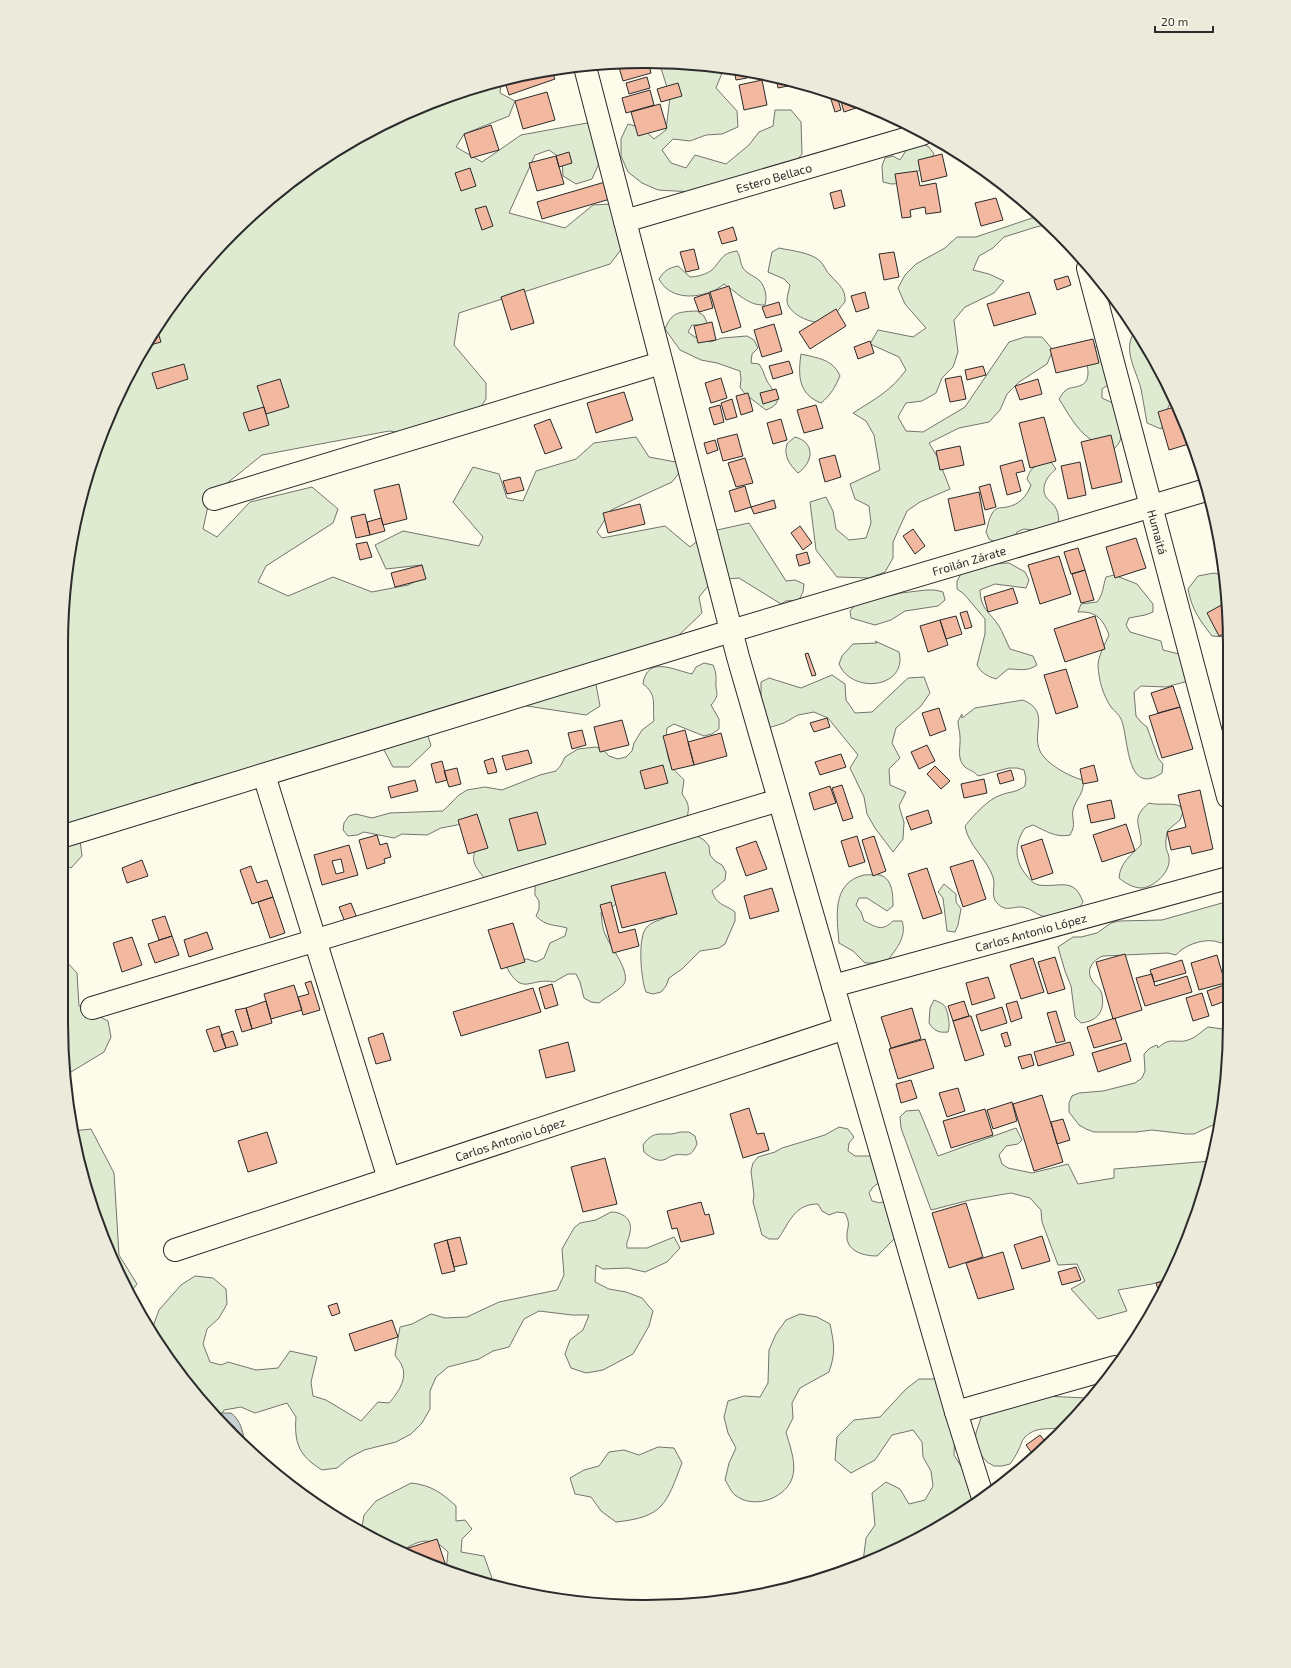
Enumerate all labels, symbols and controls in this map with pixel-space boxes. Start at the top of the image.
scale bar [1155,8,1213,34]
text: 20 m [1161,14,1188,28]
street label: Estero Bellaco [734,160,813,195]
street label: Humaitá [1145,508,1171,556]
street label: Froilán Zárate [930,543,1008,578]
street label: Carlos Antonio López [973,910,1088,954]
street label: Carlos Antonio López [453,1114,567,1164]

